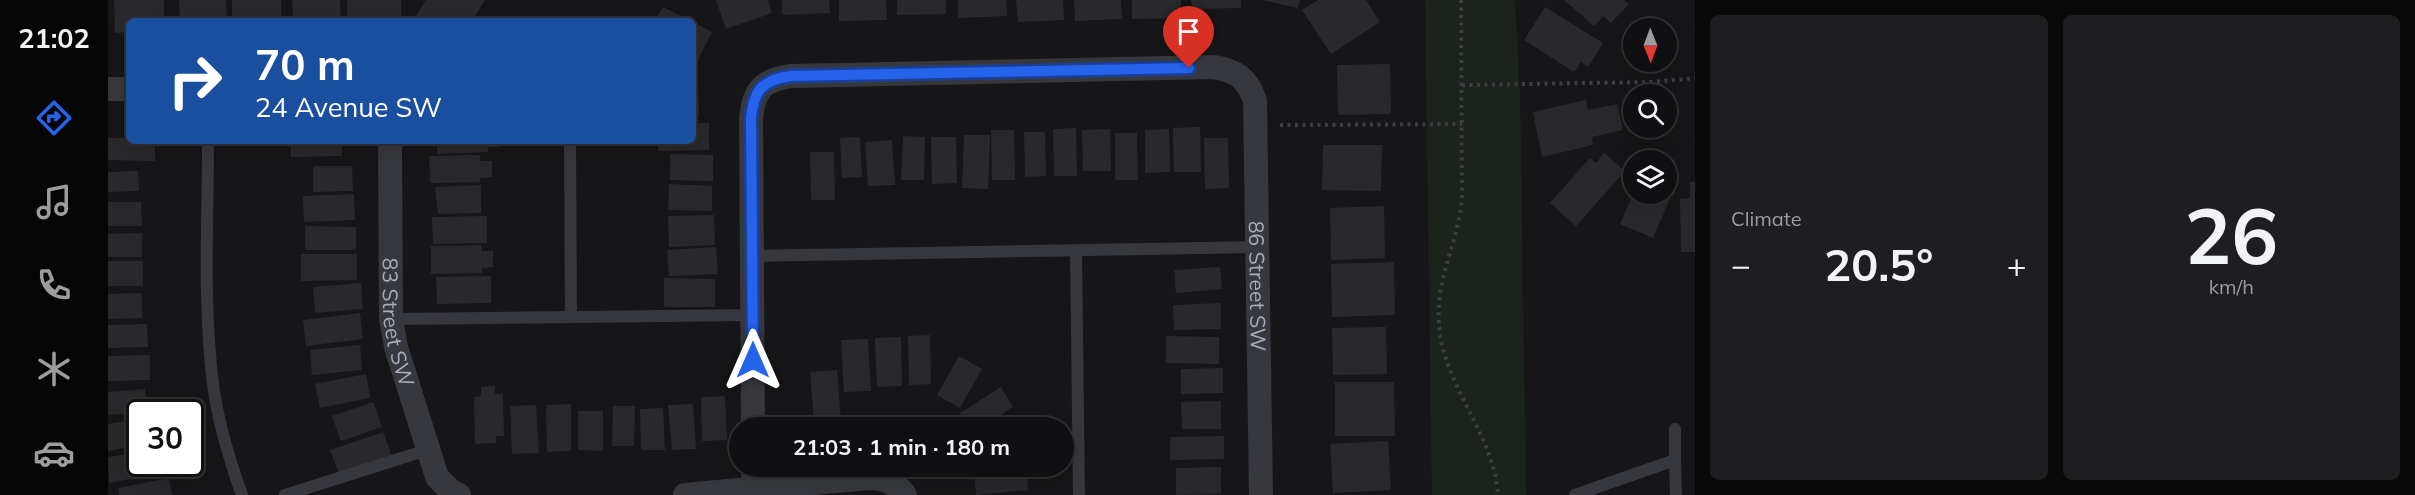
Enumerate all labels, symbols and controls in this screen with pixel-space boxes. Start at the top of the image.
pin [1163,6,1214,68]
icon: arrive [1172,15,1205,48]
north arrow [1623,18,1677,72]
map controls [1623,18,1677,204]
text: 21:02 [18,21,90,55]
text: 70 m [255,38,355,91]
icon: right [156,42,234,120]
button: search [1623,84,1677,138]
text: 24 Avenue SW [255,90,442,124]
icon: directions [33,97,75,139]
button: layers [1623,150,1677,204]
icon: music [33,181,75,223]
text: 26 [2184,186,2278,284]
text: Climate [1731,206,1802,231]
street label: 86 Street SW [1244,221,1272,352]
text: 20.5° [1824,236,1933,292]
text: − [1731,244,1751,285]
text: + [2007,244,2027,285]
street label: 83 Street SW [378,258,421,390]
icon: phone [33,264,75,306]
text: km/h [2209,274,2254,299]
position arrow [721,328,785,392]
icon: climate [33,348,75,390]
speed limit sign: 30 [126,399,204,477]
icon: car [33,432,75,474]
text: 21:03 · 1 min · 180 m [793,433,1010,461]

